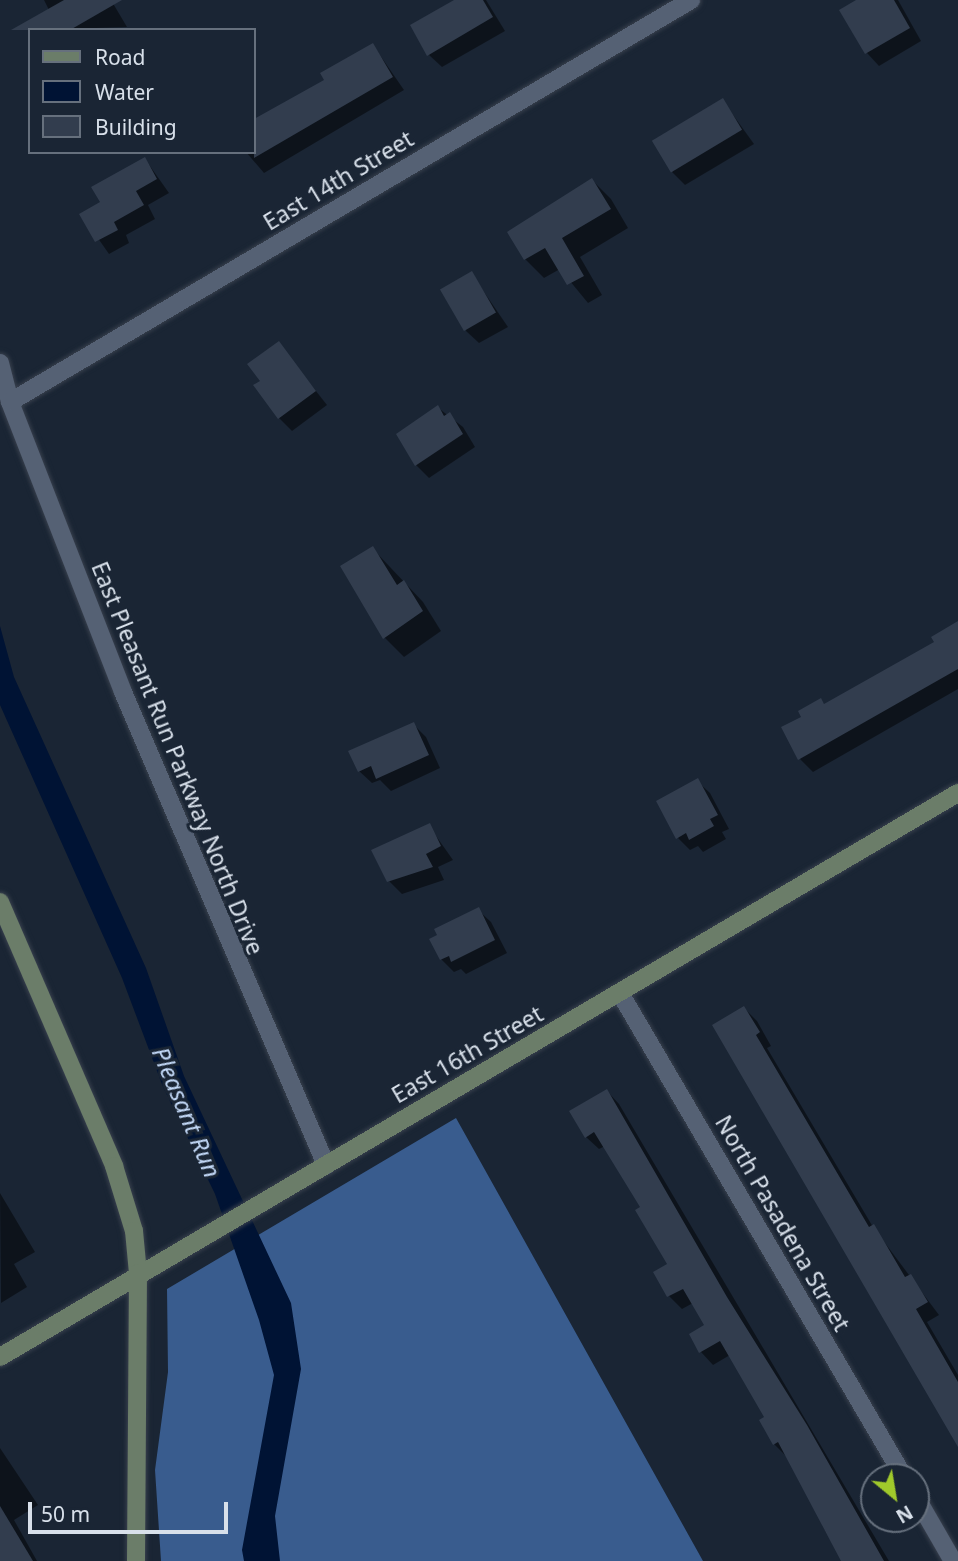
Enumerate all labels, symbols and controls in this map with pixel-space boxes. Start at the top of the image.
legend [28,28,256,154]
text: Road [95,43,145,71]
text: Water [95,78,154,106]
text: Building [95,113,177,141]
street label: East 14th Street [258,124,418,236]
street label: East Pleasant Run Parkway North Drive [86,557,270,959]
street label: East 16th Street [386,1000,548,1108]
water label: Pleasant Run [147,1042,227,1182]
street label: North Pasadena Street [710,1110,856,1336]
north arrow [860,1463,930,1533]
scale bar [32,1488,231,1532]
text: N [891,1499,918,1530]
text: 50 m [41,1500,90,1528]

